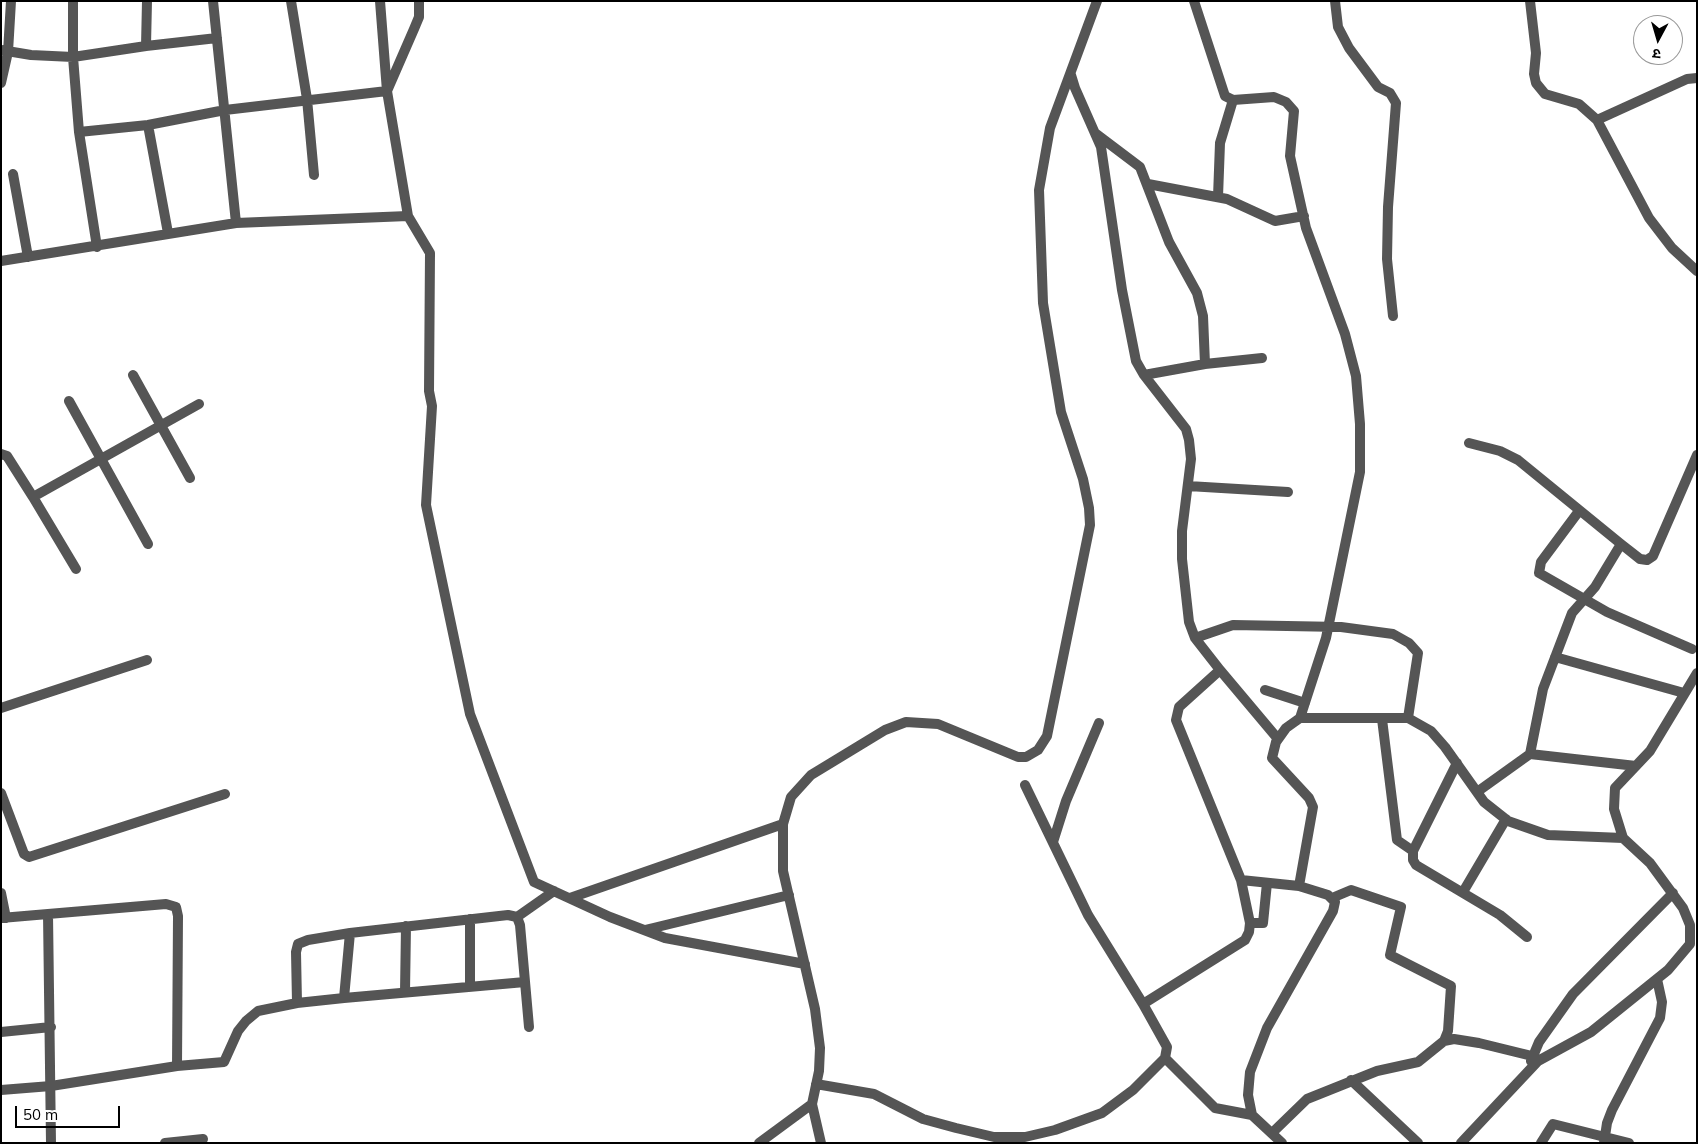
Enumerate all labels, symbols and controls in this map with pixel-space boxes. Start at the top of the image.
north arrow [1633,15,1683,65]
text: उ [1652,45,1662,63]
scale bar [18,1096,122,1128]
text: 50 m [23,1105,58,1124]

